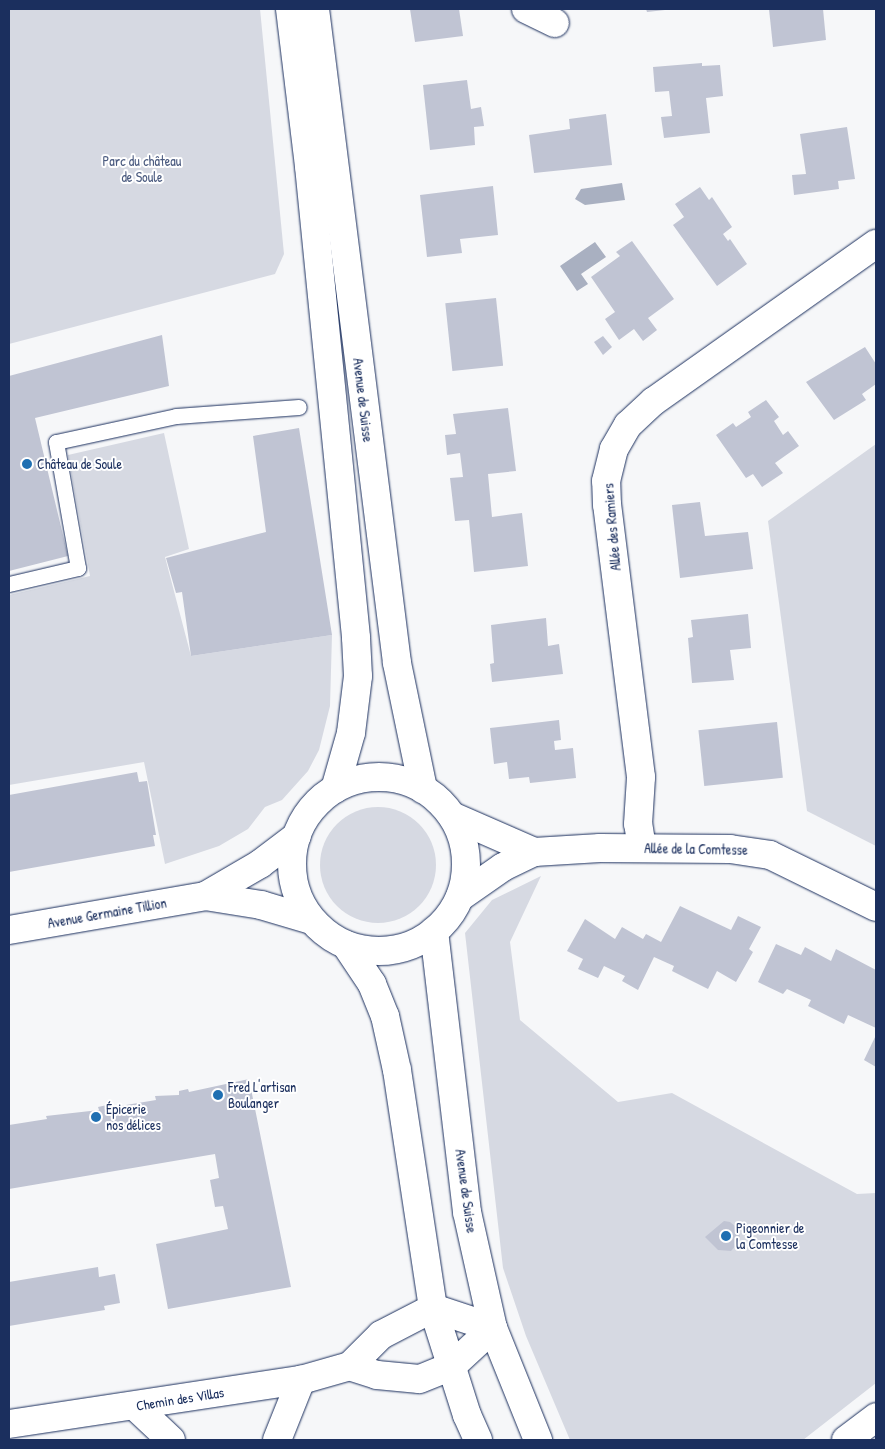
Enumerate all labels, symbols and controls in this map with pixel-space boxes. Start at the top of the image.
park label: Parc du château de Soule [103,153,181,186]
street label: Avenue de Suisse [350,357,376,443]
place label: Château de Soule [37,456,122,472]
marker: Château de Soule [21,458,33,470]
street label: Allée des Ramiers [600,483,624,571]
street label: Allée de la Comtesse [644,840,748,858]
street label: Avenue Germaine Tillion [46,894,168,932]
place label: Fred L'artisan Boulanger [228,1079,296,1112]
marker: Fred L'artisan Boulanger [212,1089,224,1101]
place label: Épicerie nos délices [106,1101,161,1134]
marker: Épicerie nos délices [90,1111,102,1123]
street label: Avenue de Suisse [452,1148,480,1234]
place label: Pigeonnier de la Comtesse [736,1220,804,1252]
marker: Pigeonnier de la Comtesse [720,1230,732,1242]
street label: Chemin des Villas [135,1384,225,1414]

